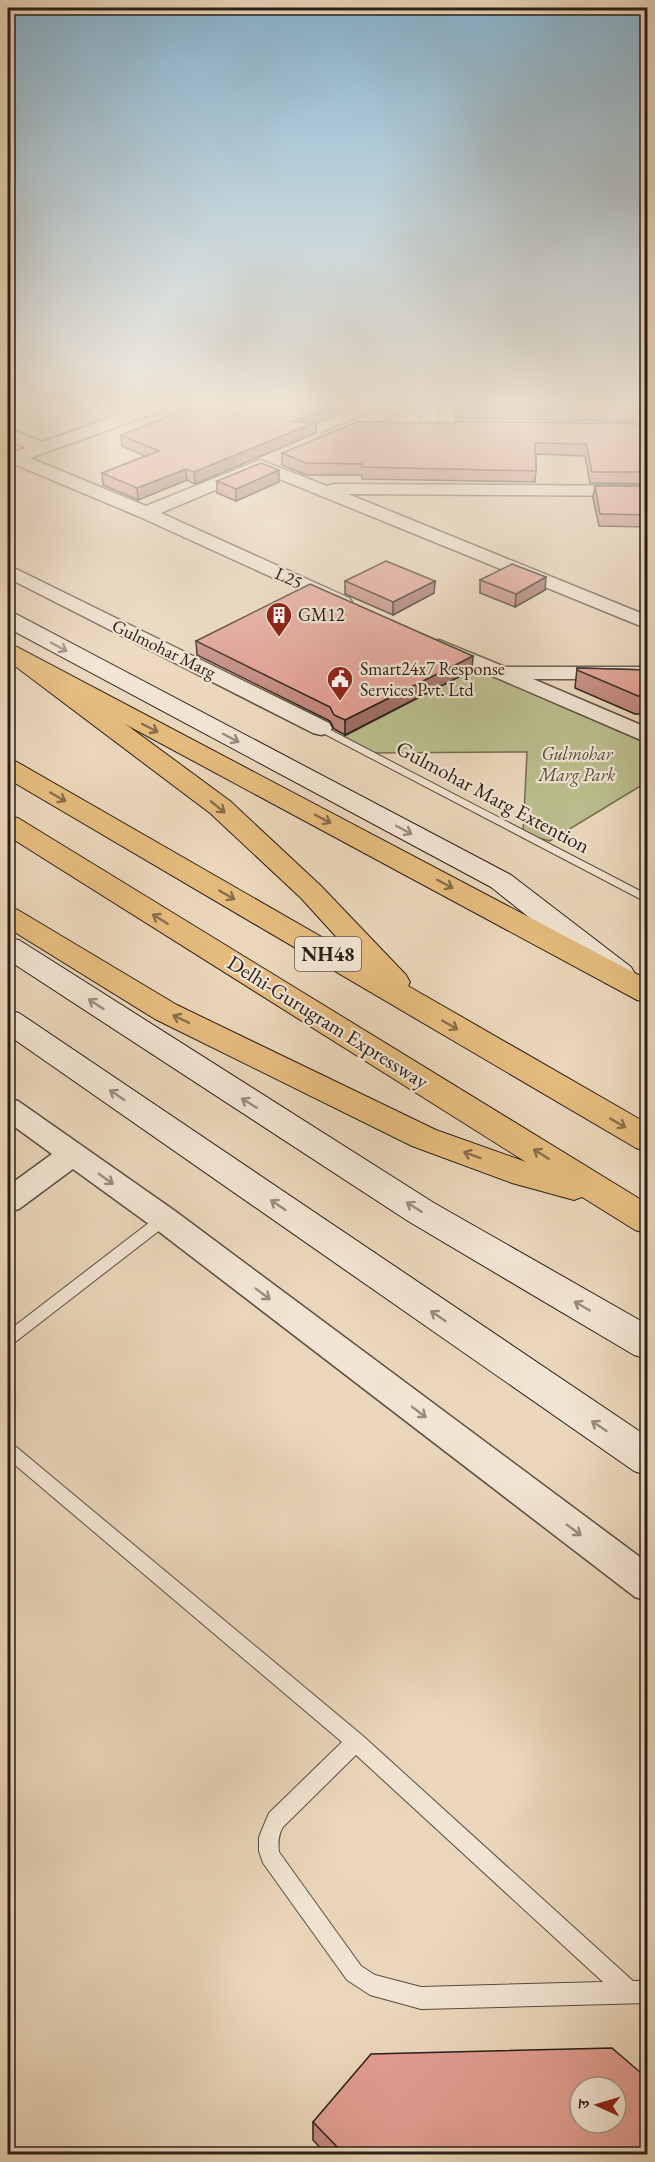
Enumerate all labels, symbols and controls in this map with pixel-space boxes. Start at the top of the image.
street label: L25 [272,561,307,594]
building icon: GM12 [264,600,294,638]
place label: GM12 [298,603,345,626]
street label: Gulmohar Marg [109,614,220,684]
one-way arrow [50,641,67,653]
place label: Smart24x7 Response Services Pvt. Ltd [360,657,505,701]
public building icon: Smart24x7 Response Services Pvt. Ltd [325,664,355,702]
one-way arrow [141,722,159,734]
one-way arrow [222,733,240,744]
street label: Gulmohar Marg Extention [392,734,595,859]
park label: Gulmohar Marg Park [537,742,616,787]
one-way arrow [49,792,66,804]
one-way arrow [210,800,226,813]
one-way arrow [313,814,331,825]
one-way arrow [394,825,412,836]
one-way arrow [436,879,454,890]
one-way arrow [218,889,235,901]
one-way arrow [152,912,169,925]
road number: NH48 [295,937,361,971]
street label: Delhi-Gurugram Expressway [223,949,435,1095]
one-way arrow [88,998,105,1010]
one-way arrow [173,1013,191,1024]
one-way arrow [441,1019,458,1031]
one-way arrow [109,1089,126,1101]
one-way arrow [241,1096,258,1109]
one-way arrow [609,1118,626,1130]
one-way arrow [532,1147,549,1160]
one-way arrow [463,1149,482,1160]
one-way arrow [98,1173,114,1185]
one-way arrow [270,1199,286,1211]
one-way arrow [406,1201,423,1213]
one-way arrow [255,1288,271,1301]
one-way arrow [574,1300,591,1312]
one-way arrow [431,1310,447,1322]
one-way arrow [411,1405,427,1418]
one-way arrow [592,1420,608,1432]
one-way arrow [566,1524,582,1536]
north arrow [568,2075,628,2135]
text: उ [573,2097,594,2110]

